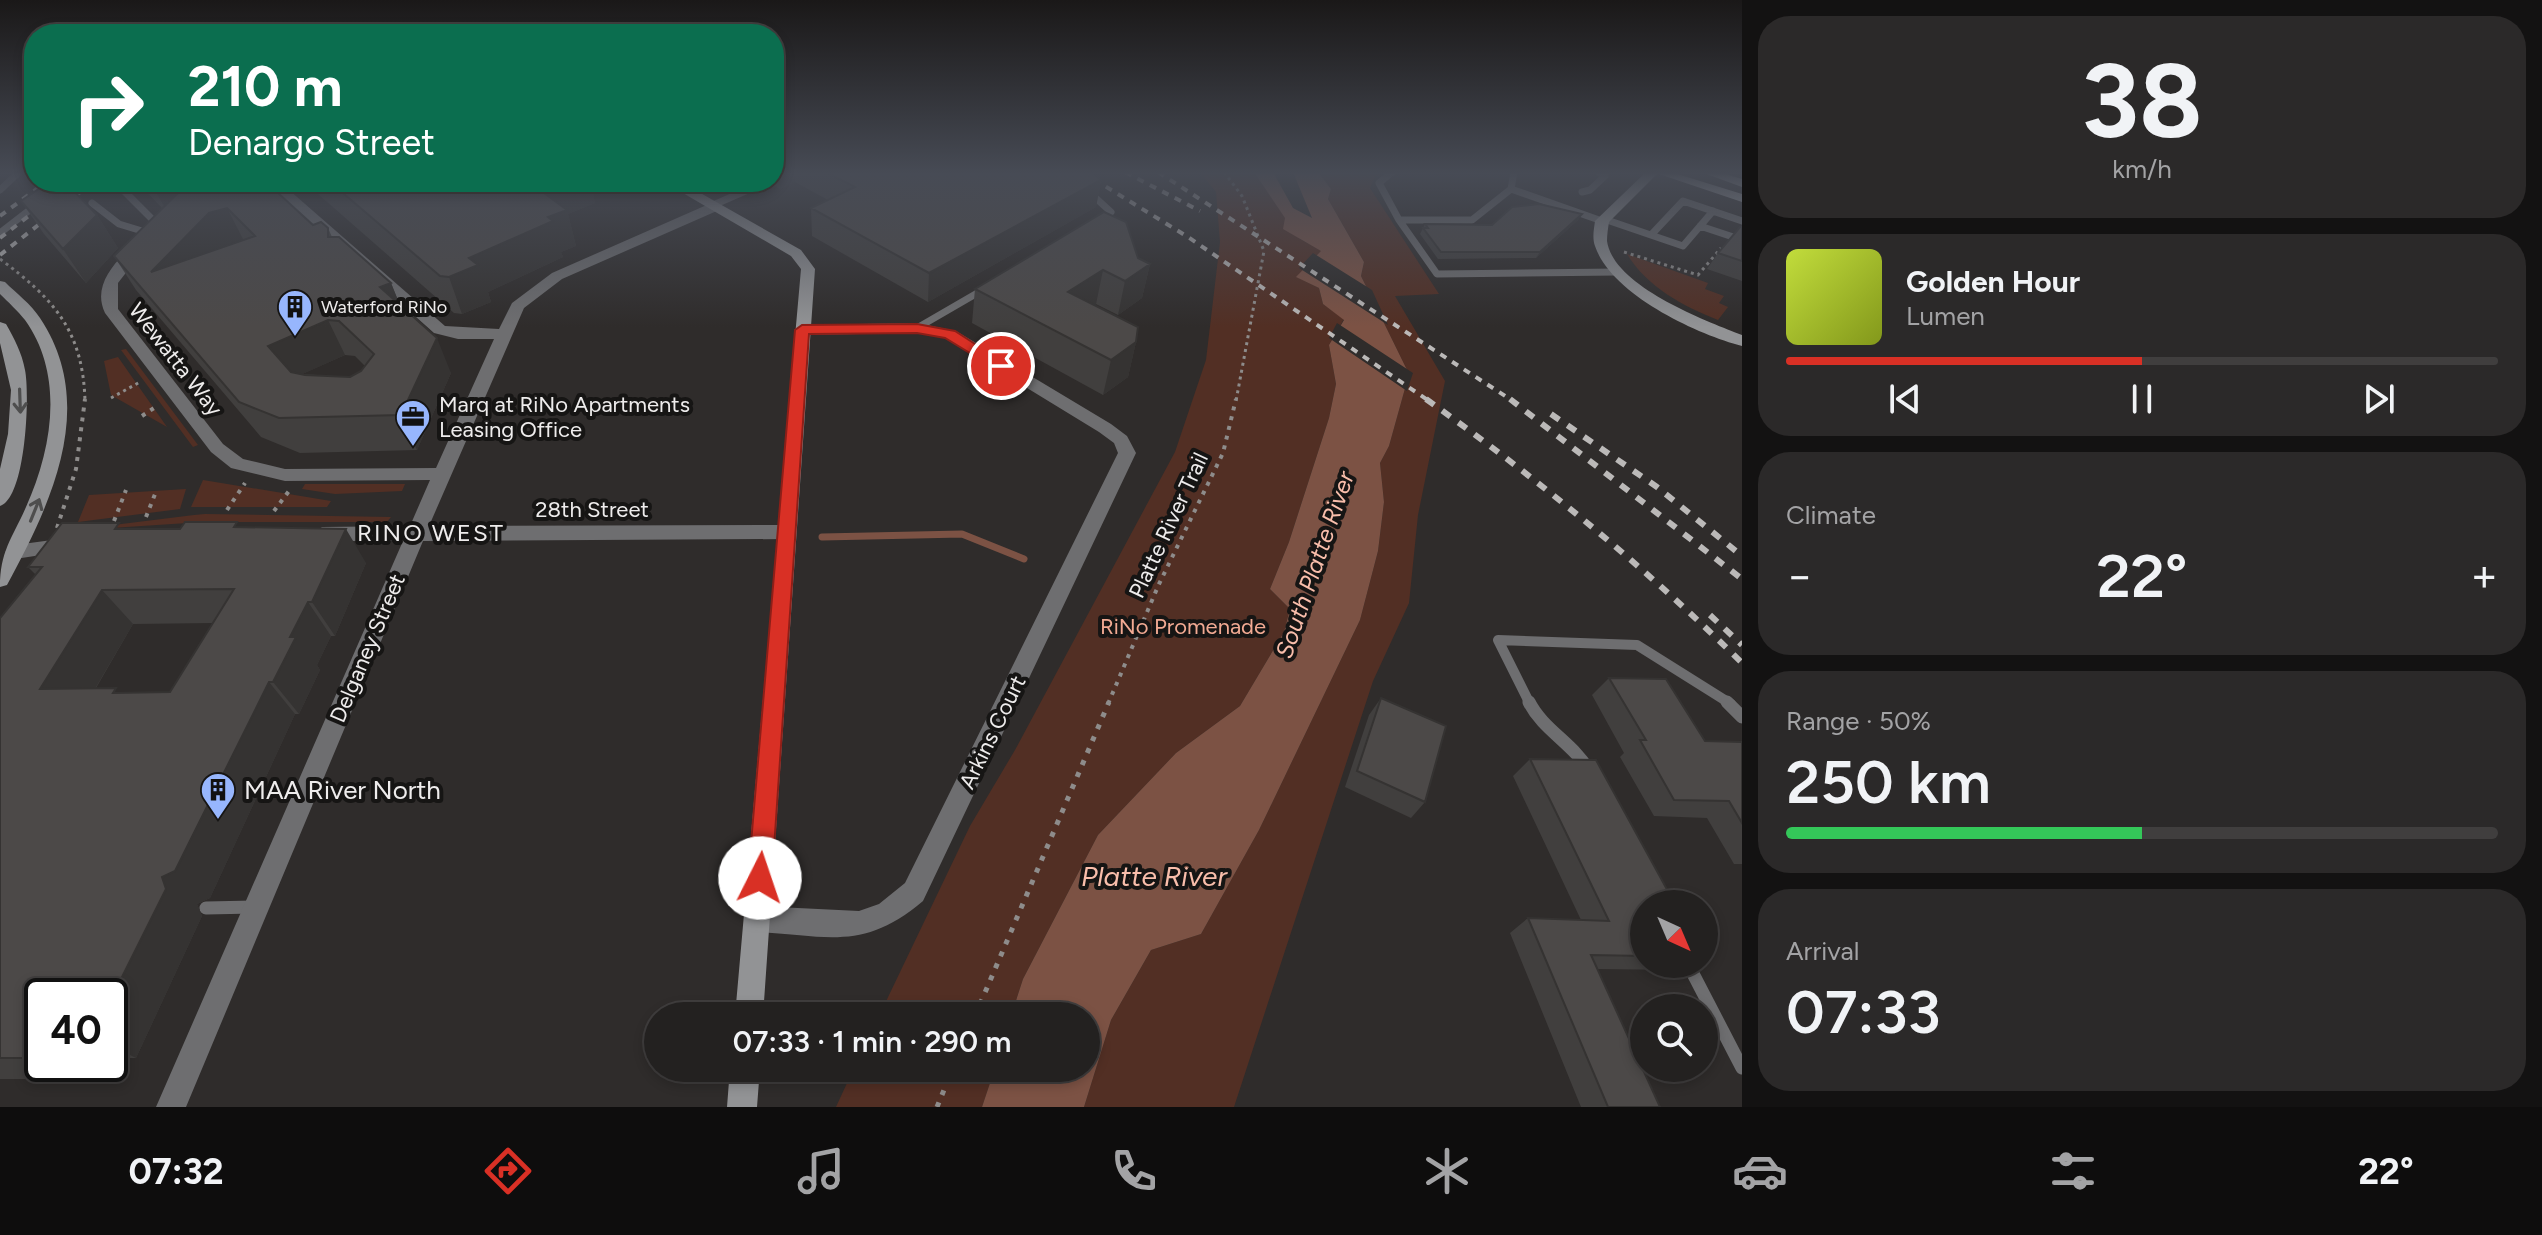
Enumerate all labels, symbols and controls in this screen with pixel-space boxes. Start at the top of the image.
text: 38 [2081,38,2203,163]
text: 210 m [188,53,343,120]
icon: right [56,56,160,160]
text: Denargo Street [188,121,435,164]
text: km/h [2112,153,2172,185]
text: Golden Hour [1906,263,2080,300]
building icon: Waterford RiNo [276,288,314,338]
place label: Waterford RiNo [321,296,447,318]
street label: Wewatta Way [123,297,228,422]
text: Lumen [1906,300,1985,332]
pin [967,332,1035,400]
icon: arrive [979,344,1023,388]
icon: previous [1883,377,1927,421]
icon: pause [2120,377,2164,421]
icon: next [2357,377,2401,421]
one-way arrow [12,387,27,414]
place label: Marq at RiNo Apartments Leasing Office [439,391,690,443]
office icon: Marq at RiNo Apartments Leasing Office [394,398,432,448]
street label: Platte River Trail [1123,448,1214,602]
water label: South Platte River [1269,467,1360,662]
street label: 28th Street [535,496,649,523]
one-way arrow [29,498,43,523]
text: Climate [1786,499,1876,531]
district label: RINO WEST [357,518,505,547]
text: 22° [2097,540,2187,612]
text: − [1786,549,1813,602]
text: + [2471,549,2498,602]
street label: Delganey Street [324,570,411,727]
park label: RiNo Promenade [1100,613,1266,640]
street label: Arkins Court [953,671,1031,793]
text: Range · 50% [1786,705,1931,737]
text: 250 km [1786,746,1991,818]
building icon: MAA River North [199,771,237,821]
place label: MAA River North [244,774,441,806]
position arrow [718,836,802,920]
water label: Platte River [1081,859,1228,893]
north arrow [1630,890,1718,978]
map controls [1630,890,1718,1082]
text: Arrival [1786,935,1859,967]
text: 07:33 [1786,976,1941,1048]
speed limit sign: 40 [24,978,128,1082]
button: search [1630,994,1718,1082]
text: 07:33 · 1 min · 290 m [733,1023,1011,1060]
icon: directions [480,1143,536,1199]
icon: music [793,1143,849,1199]
icon: phone [1106,1143,1162,1199]
icon: climate [1419,1143,1475,1199]
icon: car [1732,1143,1788,1199]
icon: filters [2045,1143,2101,1199]
text: 07:32 [128,1150,224,1193]
text: 22° [2358,1150,2413,1193]

